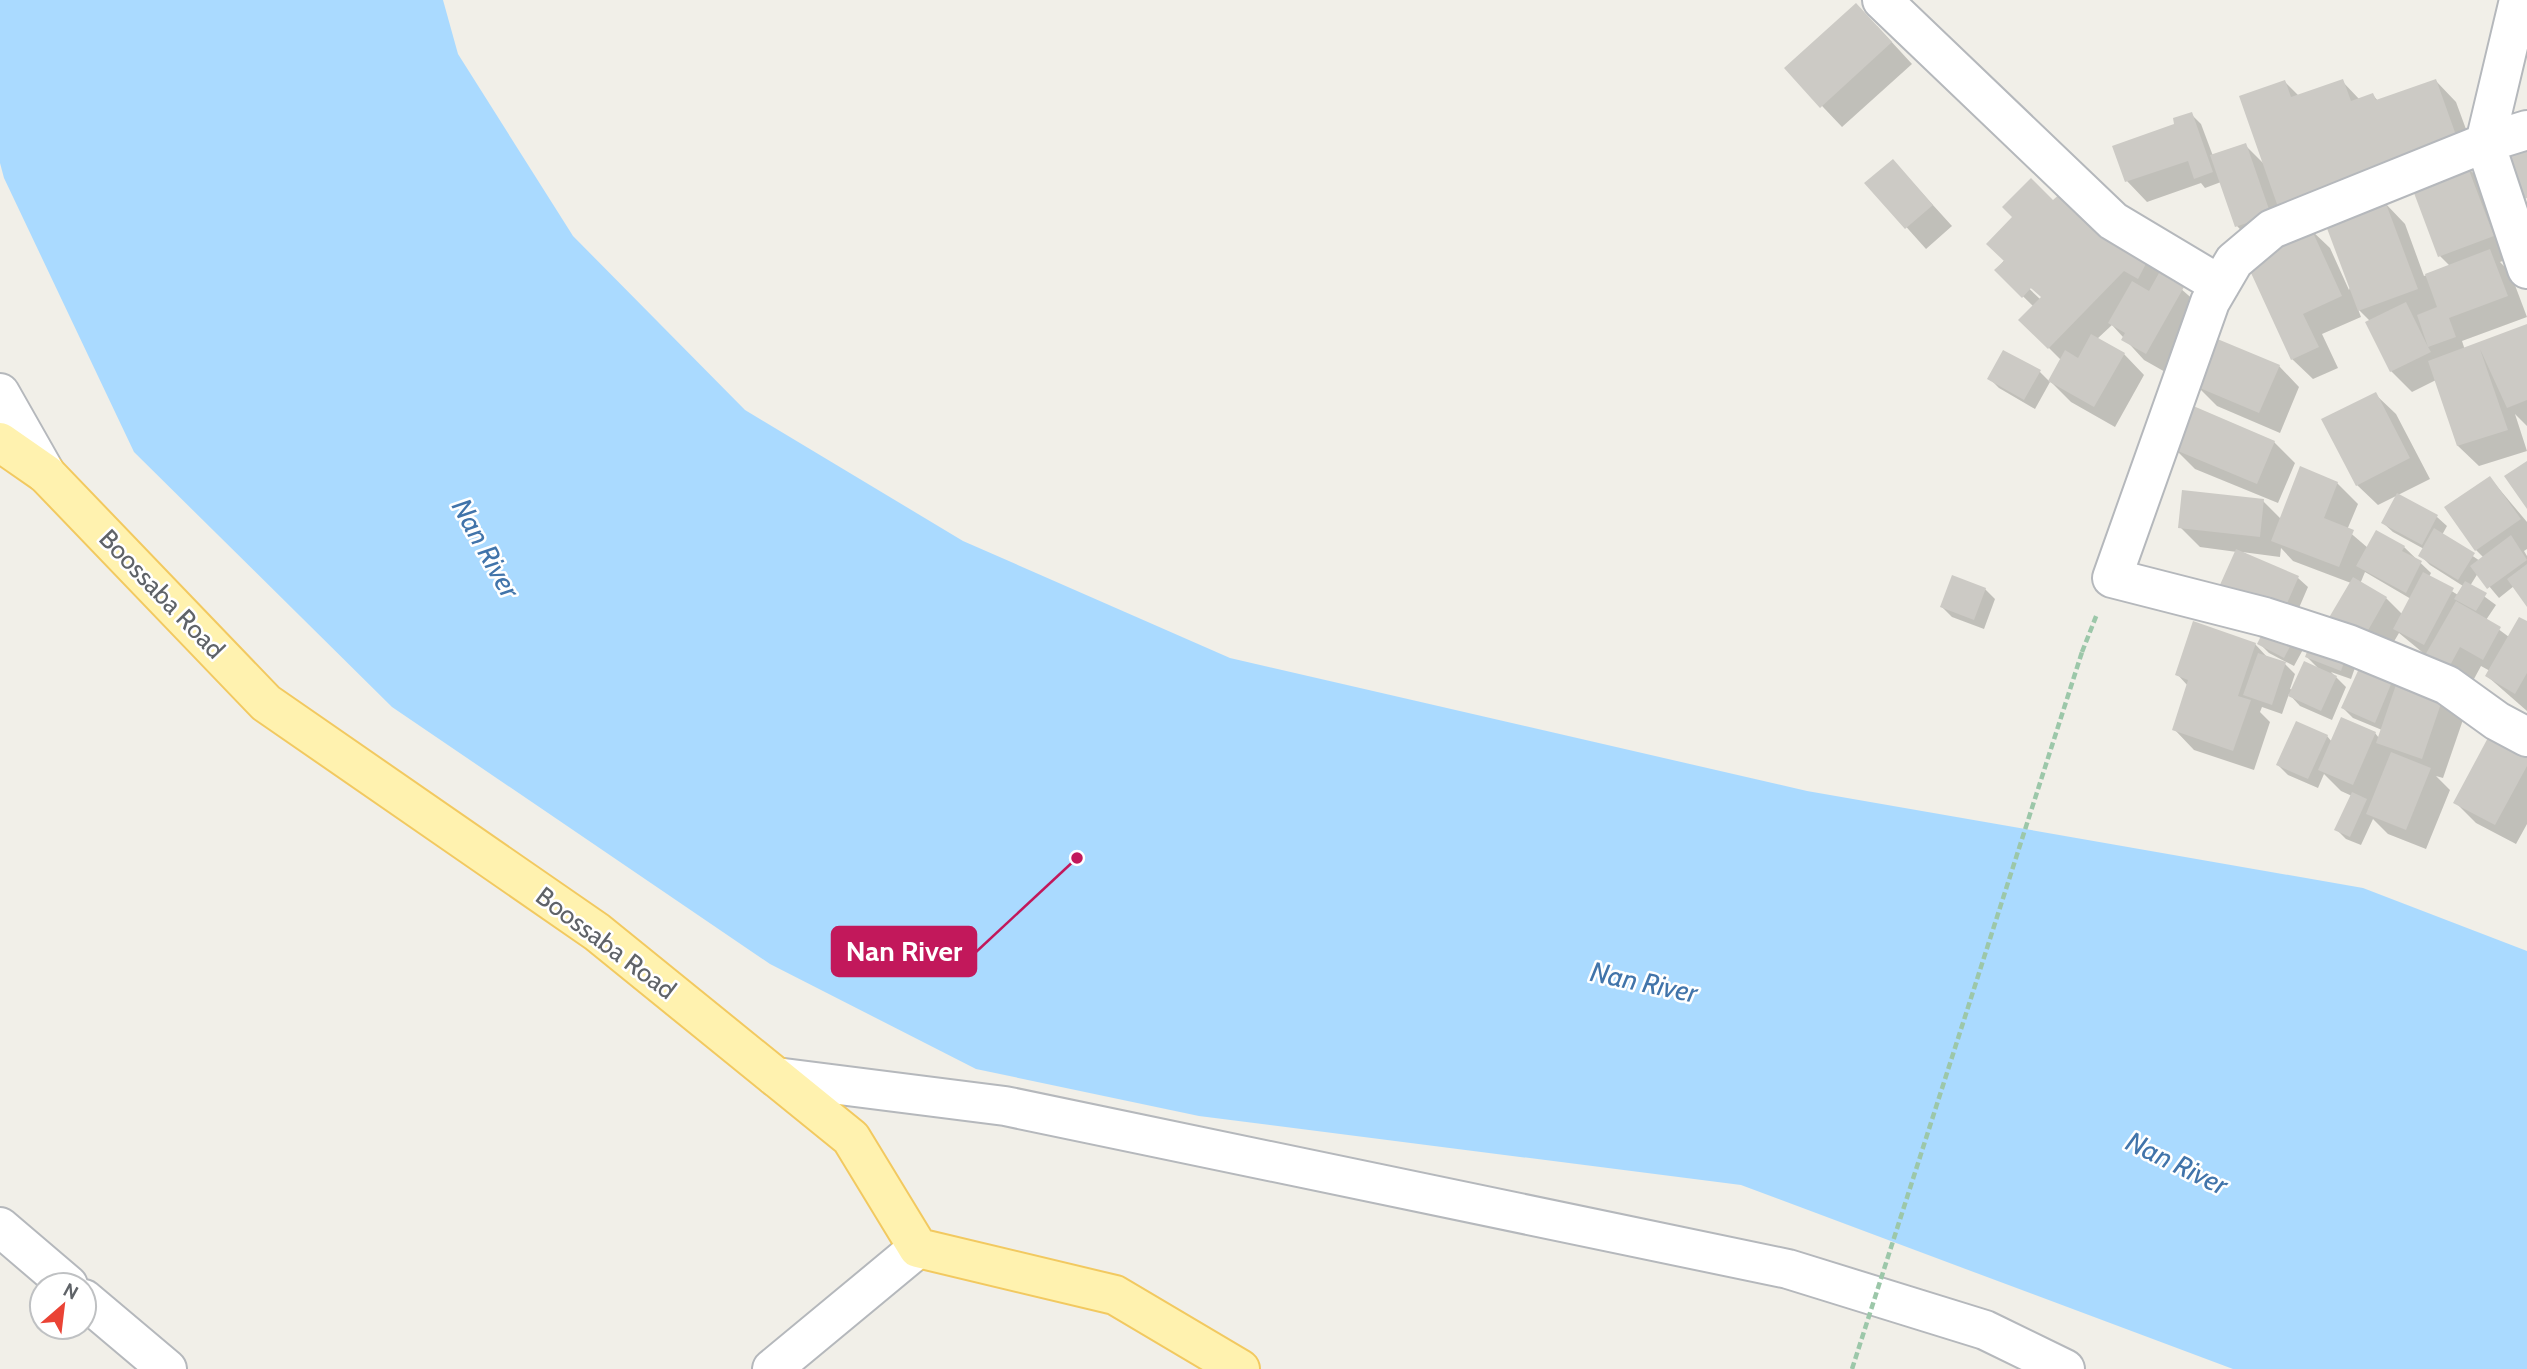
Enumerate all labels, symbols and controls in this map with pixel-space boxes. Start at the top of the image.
water label: Nan River [445,492,528,605]
street label: Boossaba Road [92,523,232,665]
street label: Boossaba Road [530,880,682,1006]
callout: Nan River [832,927,976,976]
text: Nan River [846,934,963,968]
water label: Nan River [1587,954,1702,1010]
water label: Nan River [2121,1124,2234,1203]
north arrow [28,1271,98,1341]
text: N [59,1278,82,1305]

